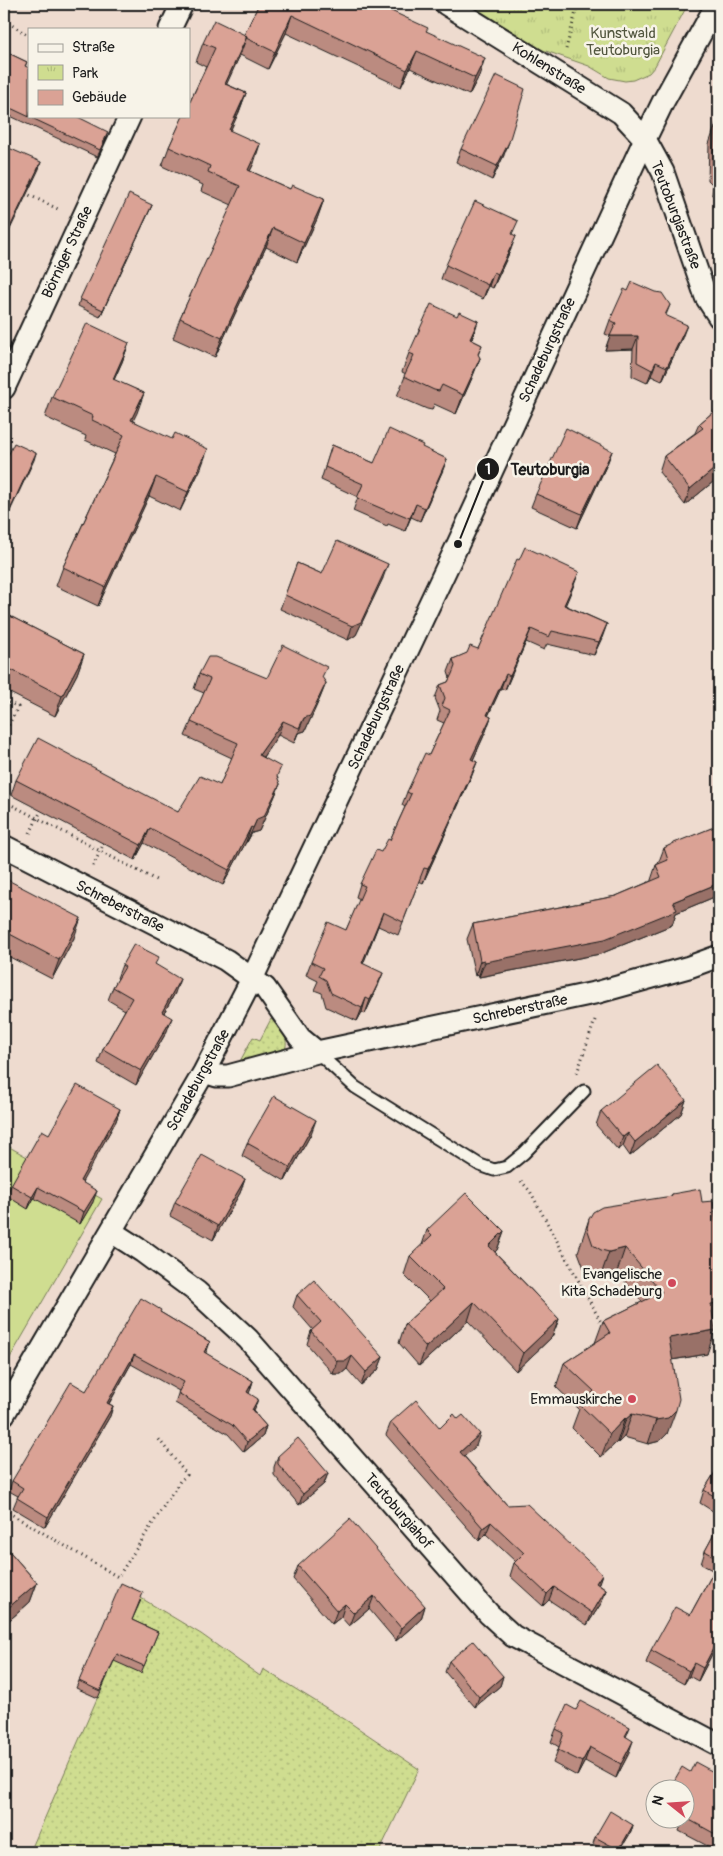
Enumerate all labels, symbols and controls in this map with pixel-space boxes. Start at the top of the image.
park label: Kunstwald Teutoburgia [586,24,660,60]
legend [28,28,190,118]
text: Straße [72,38,115,57]
street label: Kohlenstraße [508,38,590,99]
text: Park [72,64,99,83]
text: Gebäude [72,88,127,107]
street label: Teutoburgiastraße [646,158,705,273]
street label: Börniger Straße [38,203,97,301]
street label: Schadeburgstraße [515,294,580,406]
callout: Teutoburgia [476,453,600,484]
text: 1 [485,460,491,479]
text: Teutoburgia [510,460,590,480]
street label: Schadeburgstraße [344,661,409,773]
street label: Schreberstraße [72,876,168,937]
street label: Schreberstraße [471,990,570,1029]
street label: Schadeburgstraße [163,1025,235,1135]
place label: Evangelische Kita Schadeburg [561,1265,663,1301]
marker: Evangelische Kita Schadeburg [666,1277,678,1289]
place label: Emmauskirche [530,1390,623,1409]
marker: Emmauskirche [626,1393,638,1405]
street label: Teutoburgiahof [360,1469,437,1553]
north arrow [646,1778,696,1828]
text: N [649,1793,668,1807]

